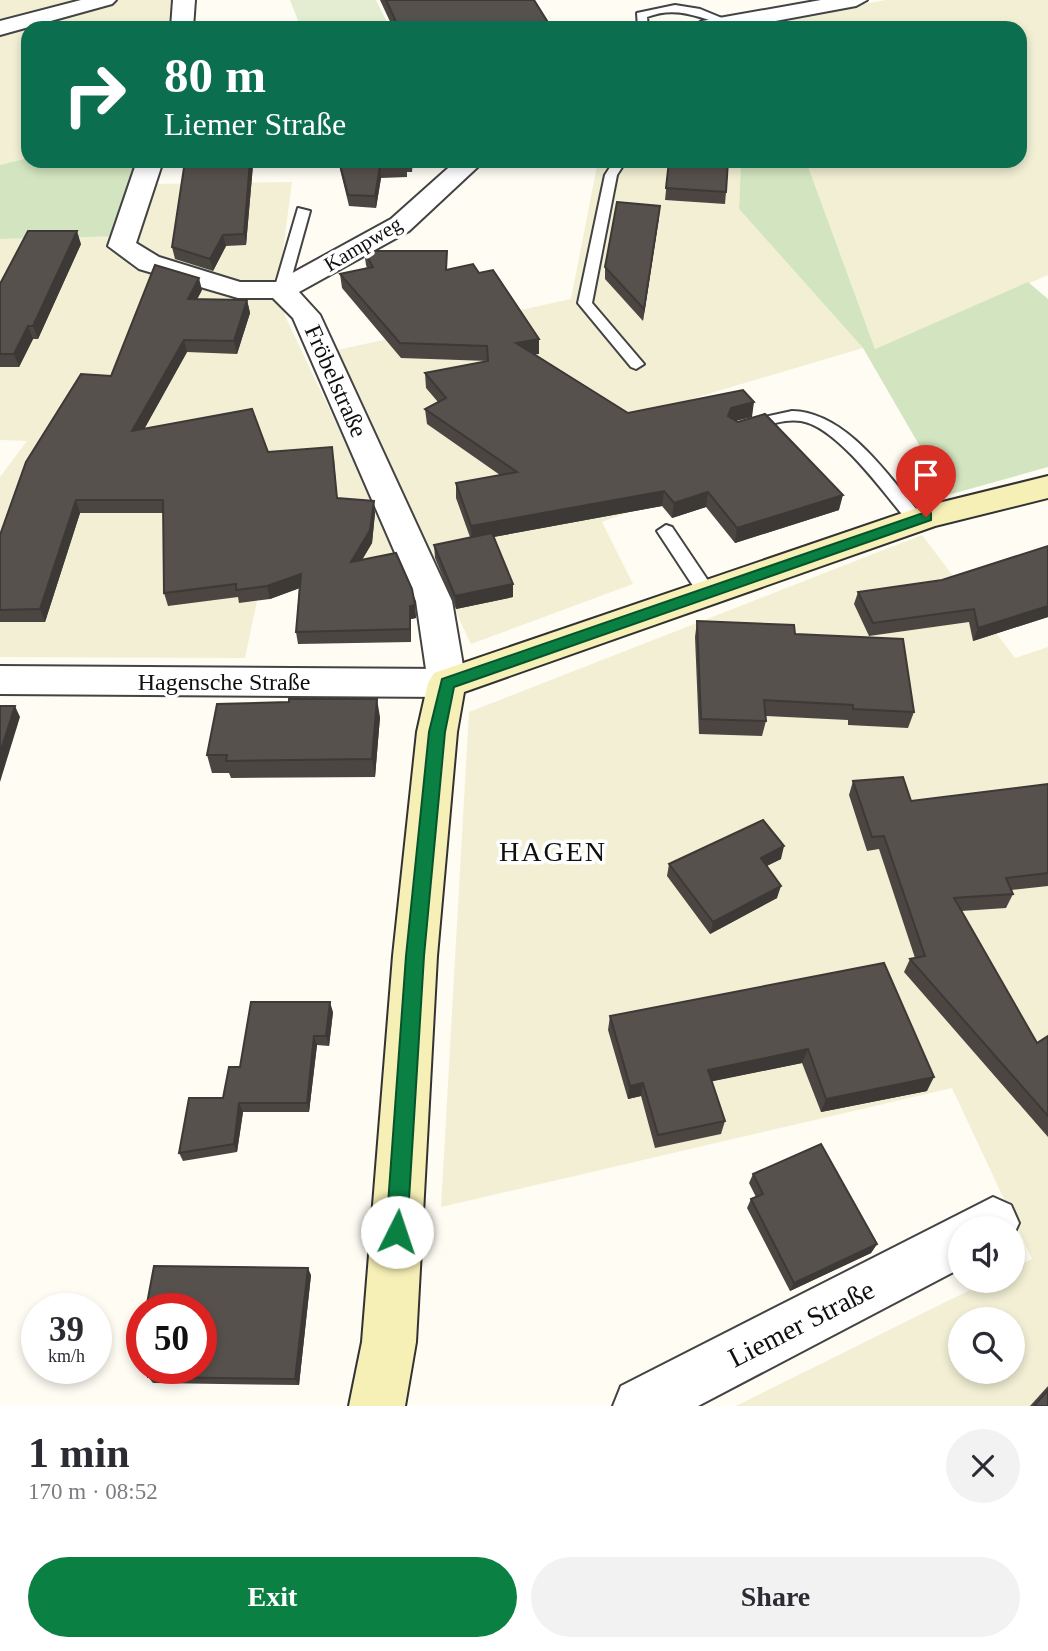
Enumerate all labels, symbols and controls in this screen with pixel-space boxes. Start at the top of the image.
text: 80 m [164,48,266,103]
icon: right [49,49,140,140]
text: Liemer Straße [164,106,346,142]
street label: Kampweg [320,211,407,277]
street label: Fröbelstraße [300,321,372,441]
pin [896,445,956,517]
icon: arrive [907,456,945,494]
street label: Hagensche Straße [138,669,310,695]
district label: HAGEN [499,836,607,867]
position arrow [360,1195,434,1269]
map controls [948,1216,1025,1384]
button: sound [948,1216,1025,1293]
street label: Liemer Straße [723,1273,879,1373]
speed limit sign: 50 [126,1293,217,1384]
button: search [948,1307,1025,1384]
text: 39 [49,1310,84,1349]
text: km/h [48,1346,85,1366]
button: close [946,1429,1020,1503]
text: 1 min [28,1430,130,1476]
text: 170 m · 08:52 [28,1479,158,1504]
button: Exit [28,1557,517,1637]
button: Share [531,1557,1020,1637]

